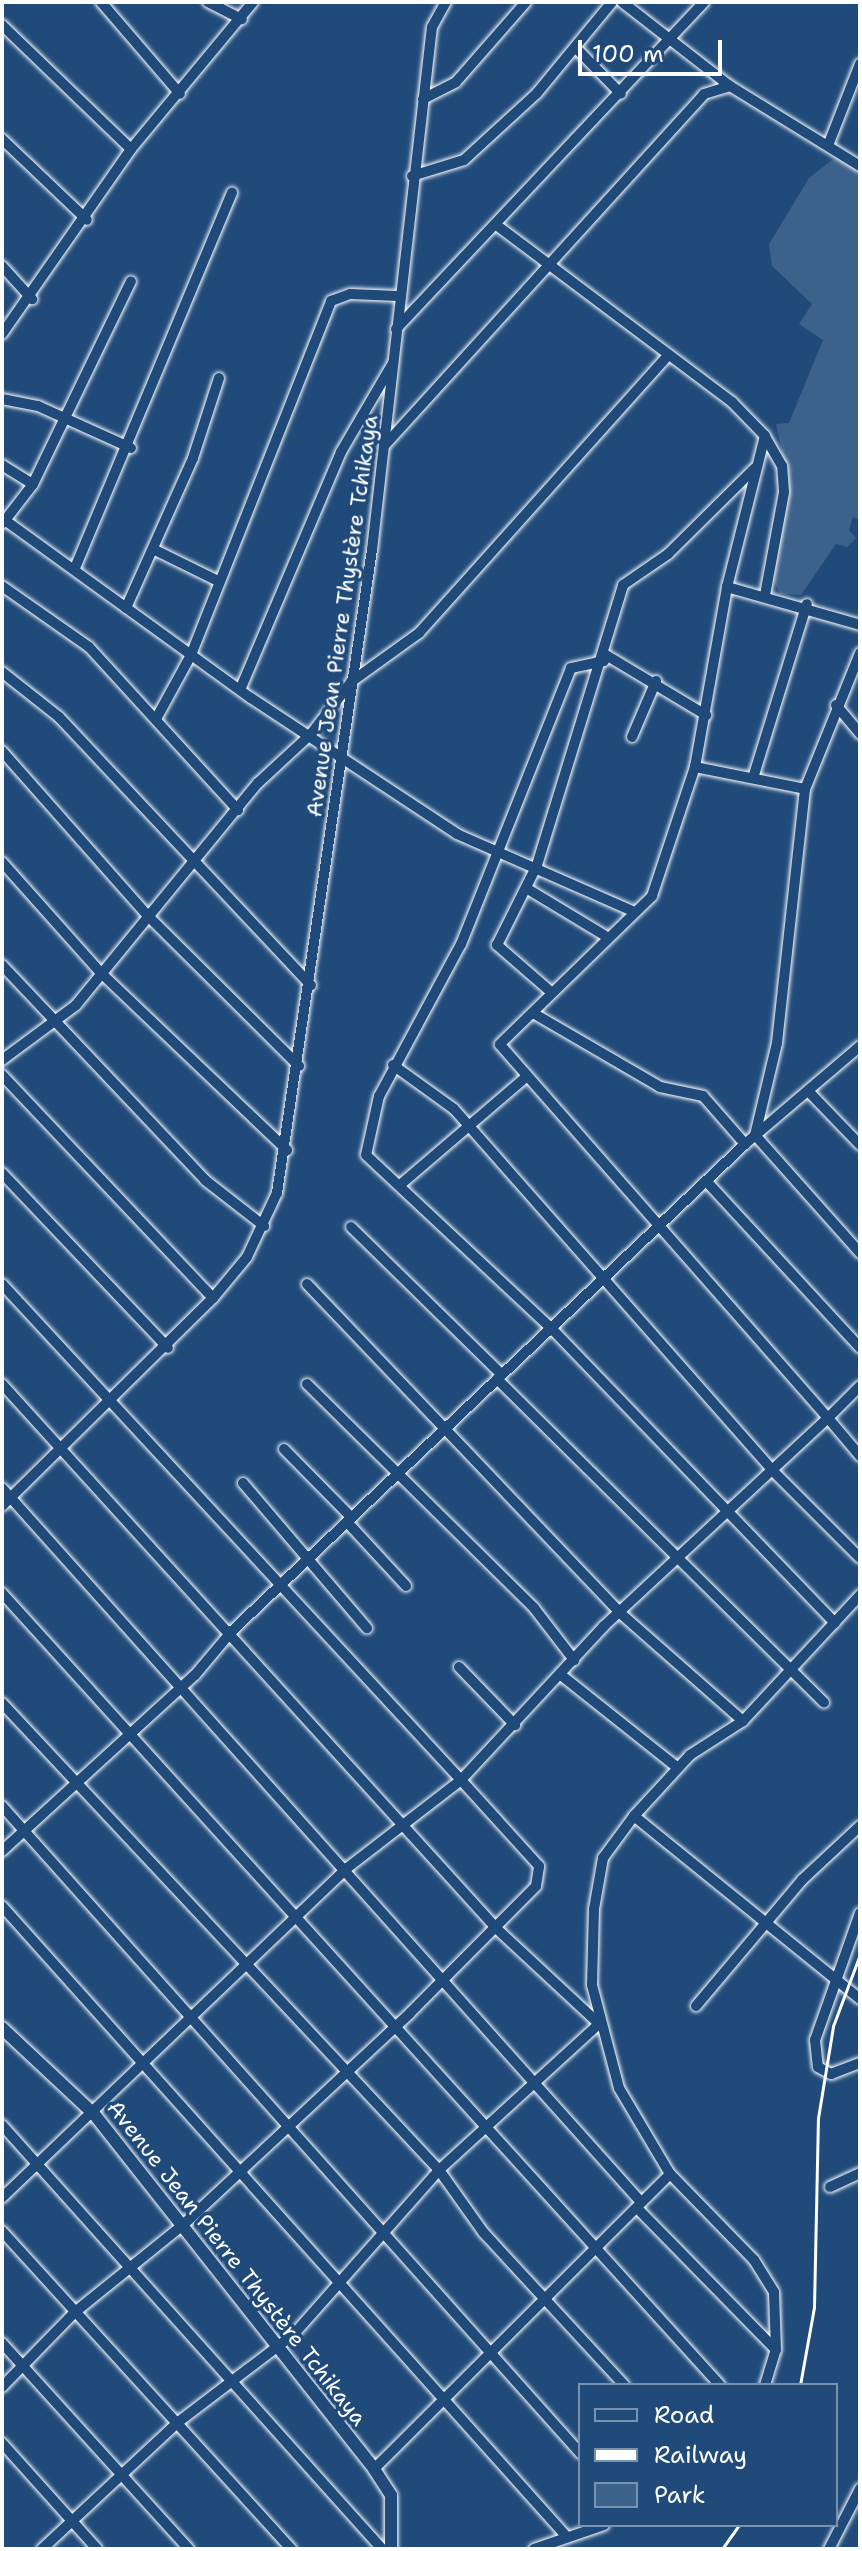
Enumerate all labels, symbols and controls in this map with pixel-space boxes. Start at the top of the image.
scale bar [582,24,726,74]
text: 100 m [592,38,664,70]
street label: Avenue Jean Pierre Thystère Tchikaya [301,413,383,819]
street label: Avenue Jean Pierre Thystère Tchikaya [102,2095,372,2431]
legend [578,2383,838,2527]
text: Road [654,2399,714,2431]
text: Railway [654,2439,747,2471]
text: Park [654,2479,706,2511]

